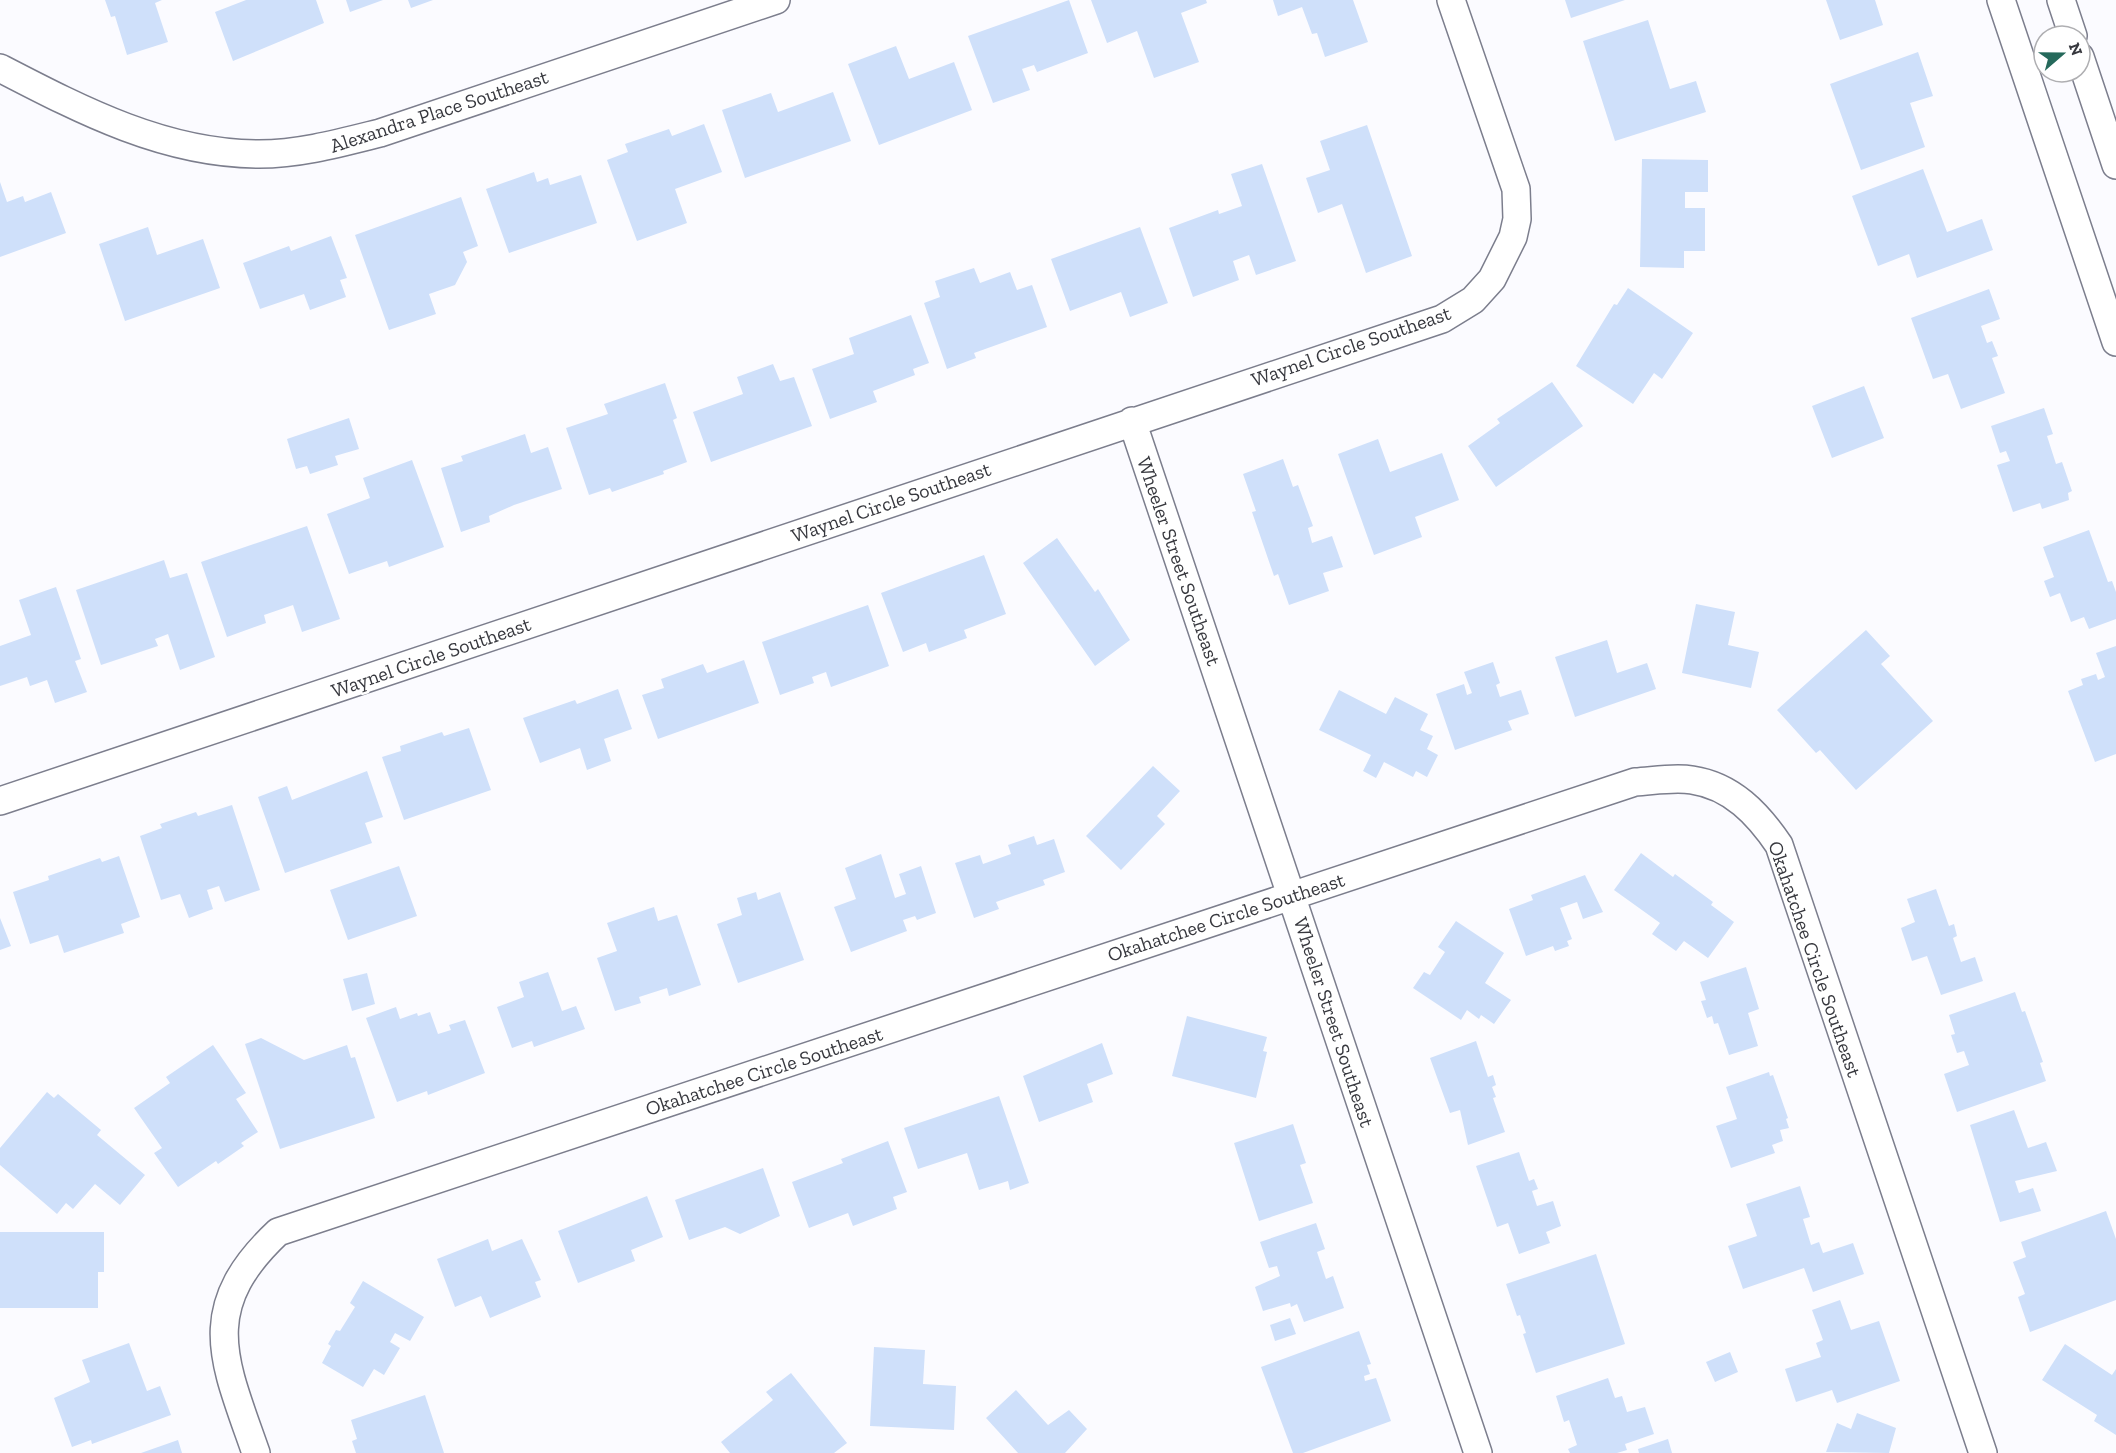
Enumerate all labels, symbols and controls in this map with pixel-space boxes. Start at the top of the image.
north arrow [2032,24,2092,84]
text: N [2065,40,2087,58]
street label: Alexandra Place Southeast [327,64,552,158]
street label: Waynel Circle Southeast [1248,300,1454,391]
street label: Wheeler Street Southeast [1132,453,1226,669]
street label: Waynel Circle Southeast [788,456,994,547]
street label: Waynel Circle Southeast [328,611,534,702]
street label: Okahatchee Circle Southeast [1763,838,1867,1081]
street label: Okahatchee Circle Southeast [1104,867,1348,967]
street label: Wheeler Street Southeast [1289,914,1379,1131]
street label: Okahatchee Circle Southeast [642,1021,886,1121]

